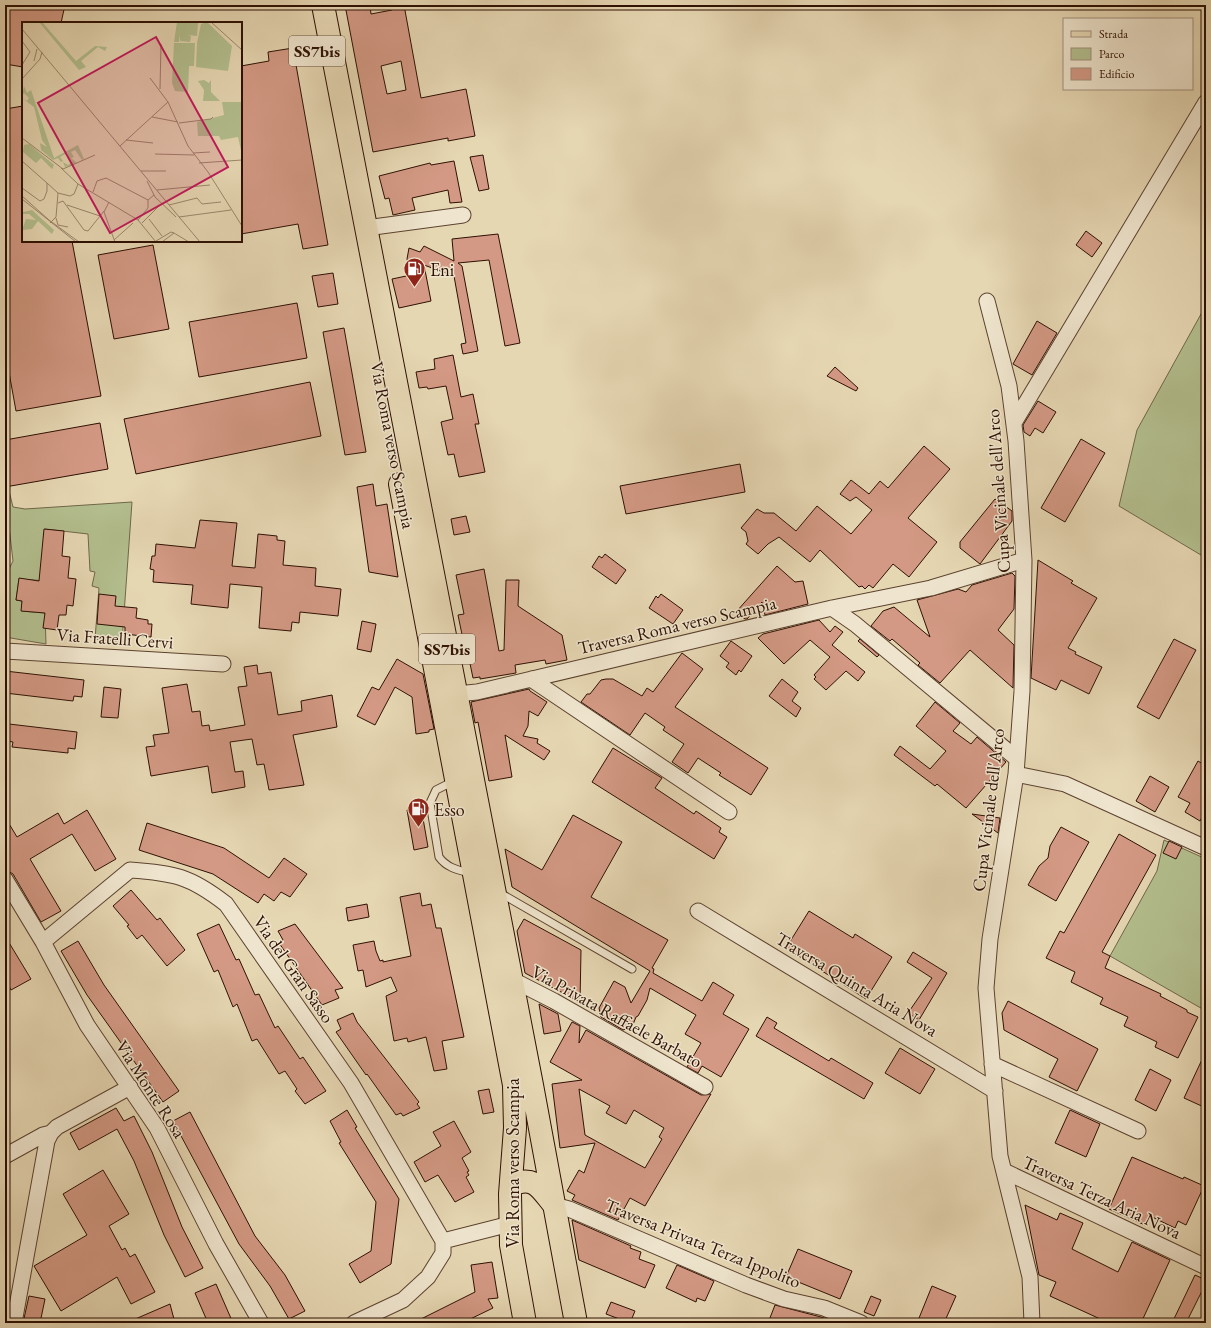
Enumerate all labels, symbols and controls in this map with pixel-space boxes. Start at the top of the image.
legend [1063,18,1193,90]
inset map [22,22,242,242]
text: Strada [1099,26,1128,42]
road number: SS7bis [289,36,345,66]
text: Parco [1099,46,1124,62]
text: Edificio [1099,66,1135,82]
fuel station icon: Eni [402,256,428,289]
place label: Eni [430,258,455,281]
street label: Via Roma verso Scampia [366,359,421,531]
street label: Cupa Vicinale dell'Arco [981,408,1015,574]
street label: Traversa Roma verso Scampia [575,591,779,659]
street label: Via Fratelli Cervi [56,622,175,654]
road number: SS7bis [419,634,475,664]
street label: Cupa Vicinale dell'Arco [967,727,1009,893]
fuel station icon: Esso [405,796,431,829]
place label: Esso [434,798,465,821]
street label: Via del Gran Sasso [248,911,340,1027]
street label: Traversa Quinta Aria Nova [772,926,943,1042]
street label: Via Privata Raffaele Barbato [527,959,707,1073]
street label: Via Monte Rosa [111,1036,192,1143]
street label: Via Roma verso Scampia [501,1077,524,1248]
street label: Traversa Terza Aria Nova [1019,1150,1186,1244]
street label: Traversa Privata Terza Ippolito [602,1193,804,1293]

